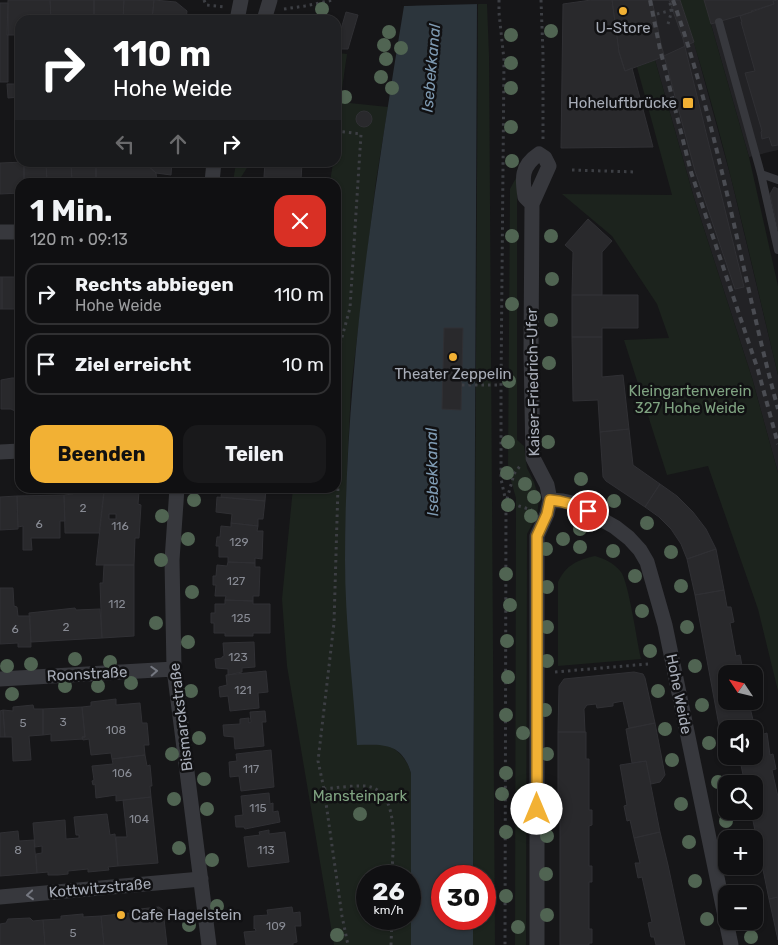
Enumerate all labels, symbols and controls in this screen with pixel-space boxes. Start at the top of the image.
marker: U-Store [617,5,629,17]
place label: U-Store [595,19,651,37]
water label: Isebekkanal [418,22,444,113]
text: 110 m [113,33,211,75]
icon: right [30,35,95,100]
text: Hohe Weide [113,75,232,102]
place label: Hoheluftbrücke [568,94,677,112]
marker: Hoheluftbrücke [681,96,695,110]
icon: left [111,130,139,158]
icon: ahead [164,130,192,158]
icon: right [217,130,245,158]
text: 1 Min. [30,193,113,229]
button: close [274,195,326,247]
text: 120 m · 09:13 [30,230,128,249]
text: Rechts abbiegen [75,273,234,296]
icon: right [32,280,60,308]
text: 110 m [274,283,324,306]
text: Hohe Weide [75,296,162,315]
street label: Kaiser-Friedrich-Ufer [523,307,543,456]
icon: arrive [32,350,60,378]
marker: Theater Zeppelin [447,351,459,363]
text: Ziel erreicht [75,353,191,376]
text: 10 m [282,353,324,376]
place label: Theater Zeppelin [394,365,512,383]
park label: Kleingartenverein 327 Hohe Weide [629,382,751,417]
button: Beenden [30,425,173,483]
button: Teilen [183,425,326,483]
water label: Isebekkanal [422,426,442,517]
pin [567,490,609,532]
icon: arrive [574,497,602,525]
house number: 2 [79,501,87,515]
house number: 6 [35,517,43,531]
house number: 116 [111,519,129,533]
house number: 129 [229,535,249,549]
house number: 127 [227,574,245,588]
house number: 112 [108,597,126,611]
house number: 125 [231,611,251,625]
house number: 2 [62,620,70,634]
house number: 6 [11,622,19,636]
house number: 123 [228,650,248,664]
street label: Hohe Weide [662,652,696,736]
street label: Bismarckstraße [165,662,197,772]
street label: Roonstraße [46,663,128,685]
one-way arrow [150,665,158,676]
north arrow [718,665,762,710]
map controls [718,665,763,930]
house number: 121 [234,683,252,697]
house number: 3 [59,715,67,729]
house number: 5 [19,716,27,730]
button: sound [718,720,763,765]
house number: 108 [106,723,126,737]
house number: 117 [243,762,259,776]
house number: 106 [112,766,132,780]
button: search [718,775,763,820]
position arrow [510,782,562,834]
park label: Mansteinpark [313,787,408,805]
house number: 115 [249,801,267,815]
house number: 104 [129,812,150,826]
button: + [718,830,763,875]
house number: 8 [14,843,22,857]
house number: 113 [257,843,275,857]
speed limit sign: 30 [431,865,496,930]
street label: Kottwitzstraße [48,875,152,901]
text: 26 [372,877,405,906]
button: − [718,885,763,930]
one-way arrow [26,889,34,900]
text: km/h [374,903,403,917]
place label: Cafe Hagelstein [131,906,242,924]
marker: Cafe Hagelstein [115,909,127,921]
house number: 109 [266,919,286,933]
house number: 5 [69,926,77,940]

